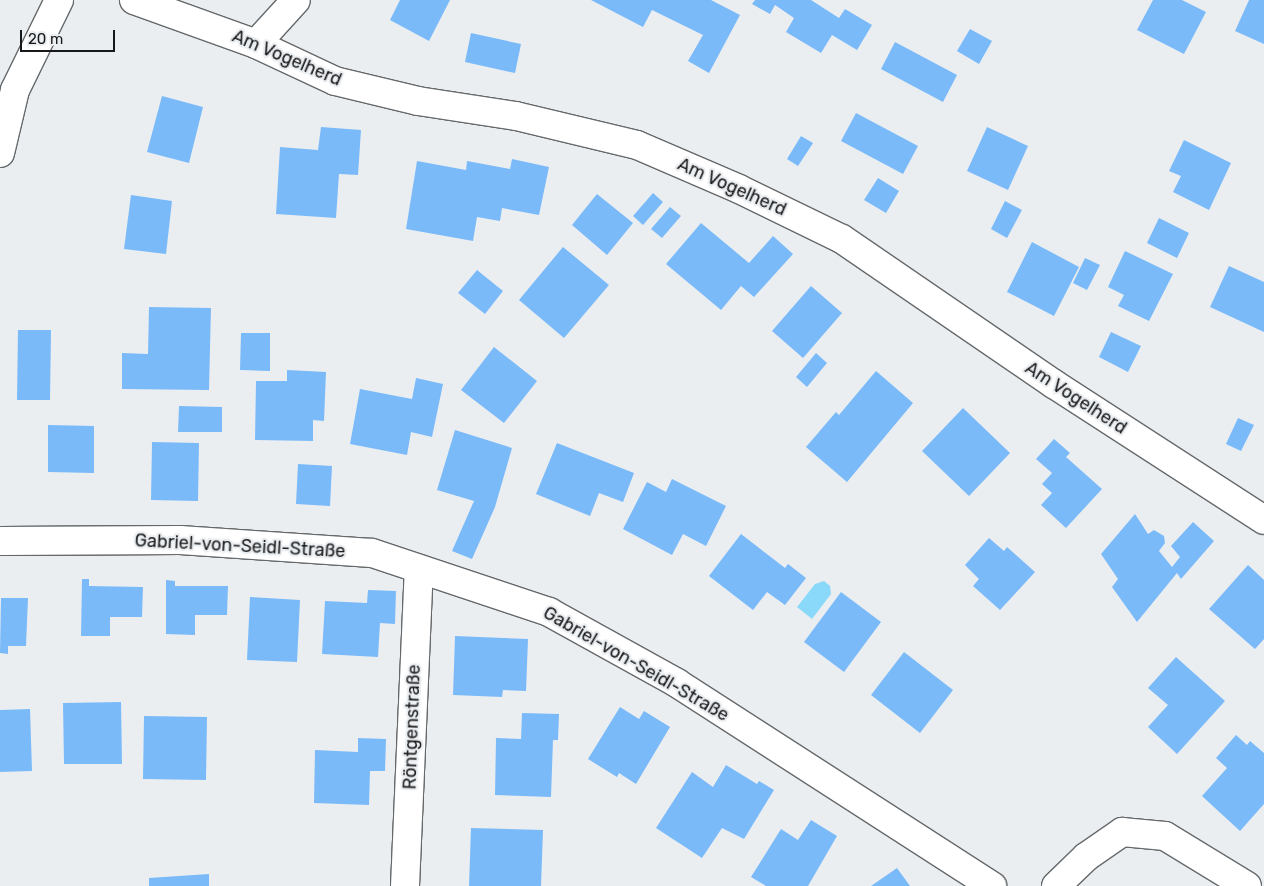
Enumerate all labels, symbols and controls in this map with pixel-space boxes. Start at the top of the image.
scale bar [22,20,118,52]
street label: Am Vogelherd [229,25,345,91]
text: 20 m [28,30,63,48]
street label: Am Vogelherd [674,153,790,221]
street label: Am Vogelherd [1021,357,1131,439]
street label: Gabriel-von-Seidl-Straße [134,530,346,562]
street label: Gabriel-von-Seidl-Straße [539,602,733,726]
street label: Röntgenstraße [399,664,425,790]

